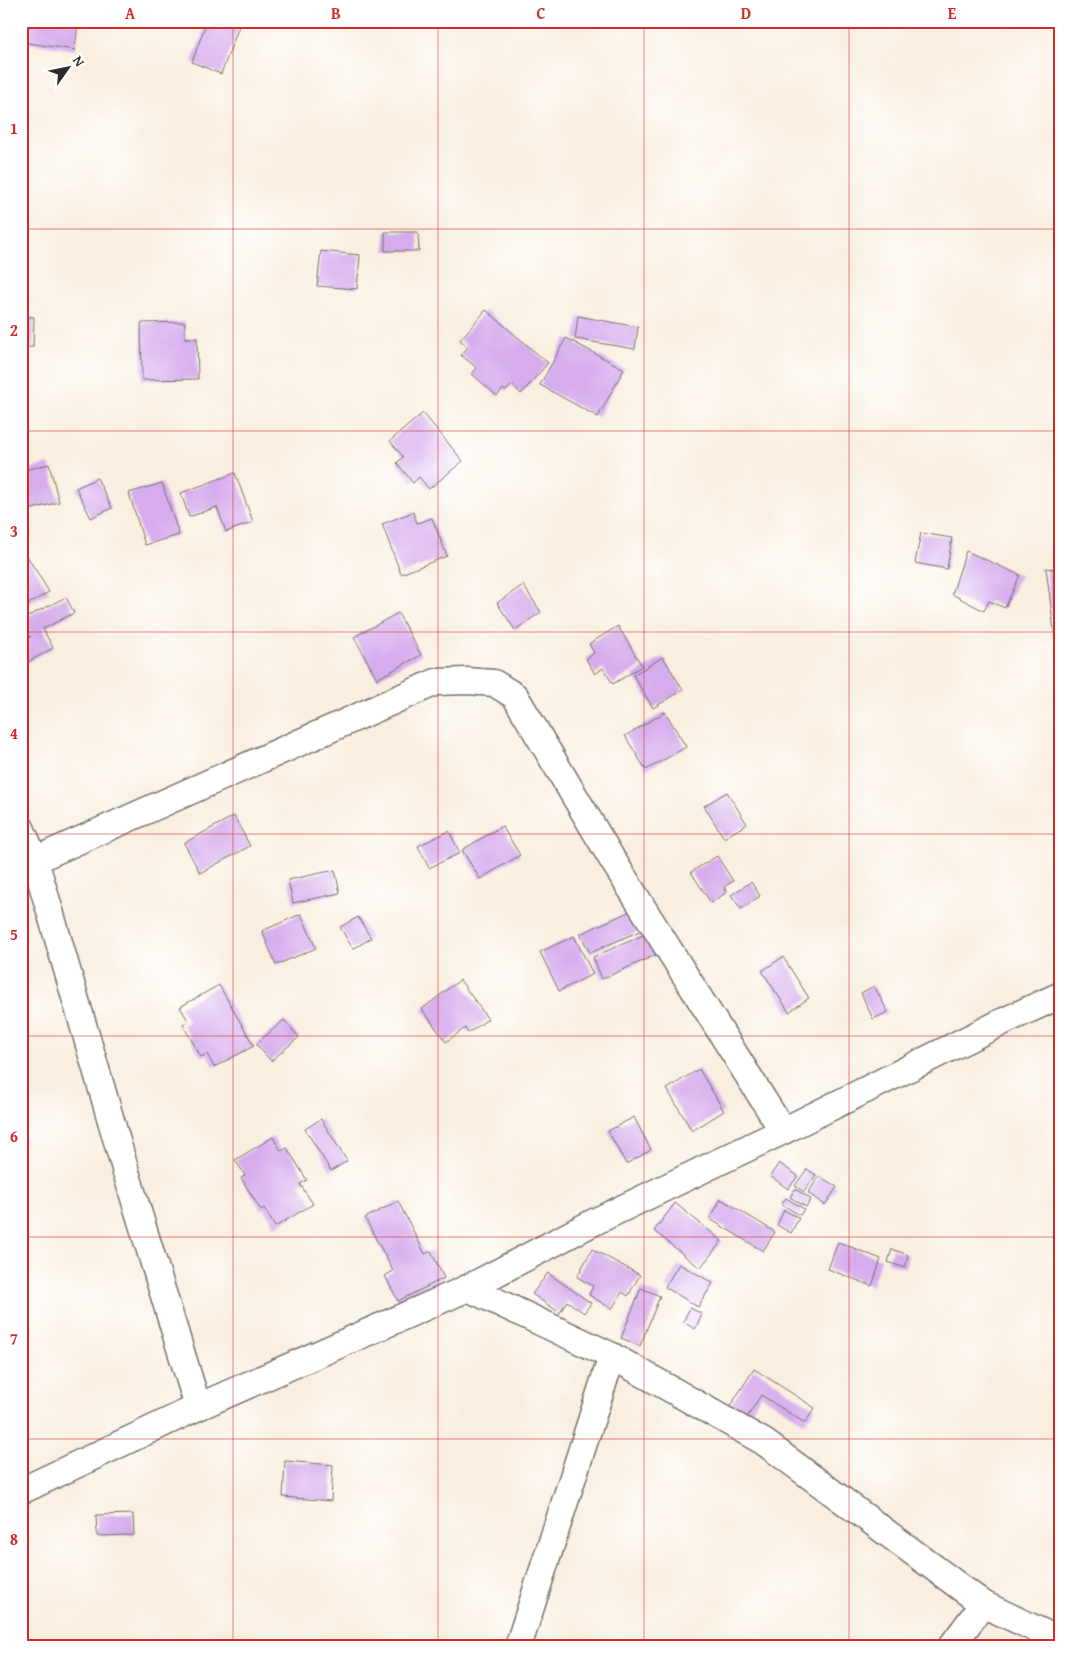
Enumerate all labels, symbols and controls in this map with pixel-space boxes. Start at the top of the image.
text: A [125,1,136,25]
text: B [331,1,341,25]
text: C [536,1,546,25]
text: D [741,1,751,25]
text: E [948,1,957,25]
north arrow [42,42,92,92]
text: N [68,52,90,71]
text: 1 [10,116,18,140]
text: 2 [10,318,18,342]
text: 3 [10,519,18,543]
text: 4 [10,721,18,745]
text: 5 [10,922,18,946]
text: 6 [10,1124,18,1148]
text: 7 [10,1326,18,1350]
text: 8 [10,1527,18,1551]

